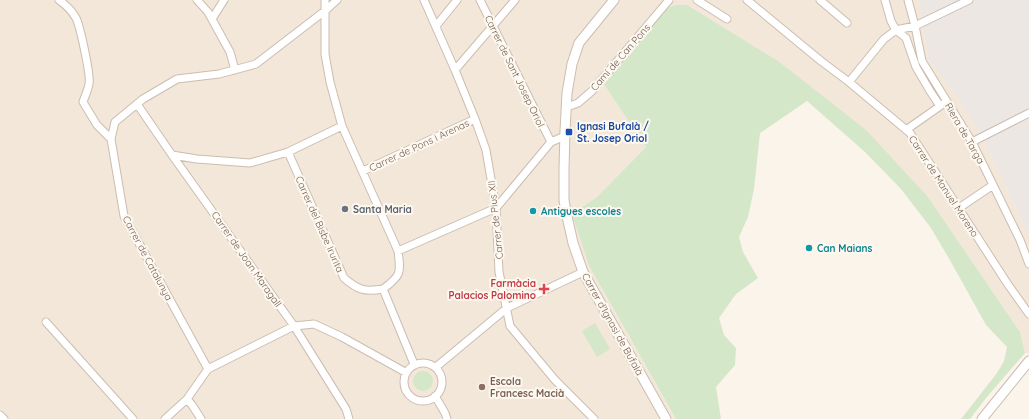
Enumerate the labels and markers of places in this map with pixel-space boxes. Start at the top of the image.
place label: Ignasi Bufalà / St. Josep Oriol [577,120,649,145]
marker: Ignasi Bufalà / St. Josep Oriol [564,127,574,137]
place label: Santa Maria [353,203,412,216]
marker: Santa Maria [340,204,350,214]
place label: Antigues escoles [541,205,621,218]
marker: Antigues escoles [528,206,538,216]
place label: Can Maians [817,242,872,255]
marker: Can Maians [804,243,814,253]
place label: Farmàcia Palacios Palomino [448,277,536,302]
marker: Farmàcia Palacios Palomino [539,284,549,294]
place label: Escola Francesc Macià [490,375,564,400]
marker: Escola Francesc Macià [477,382,487,392]

